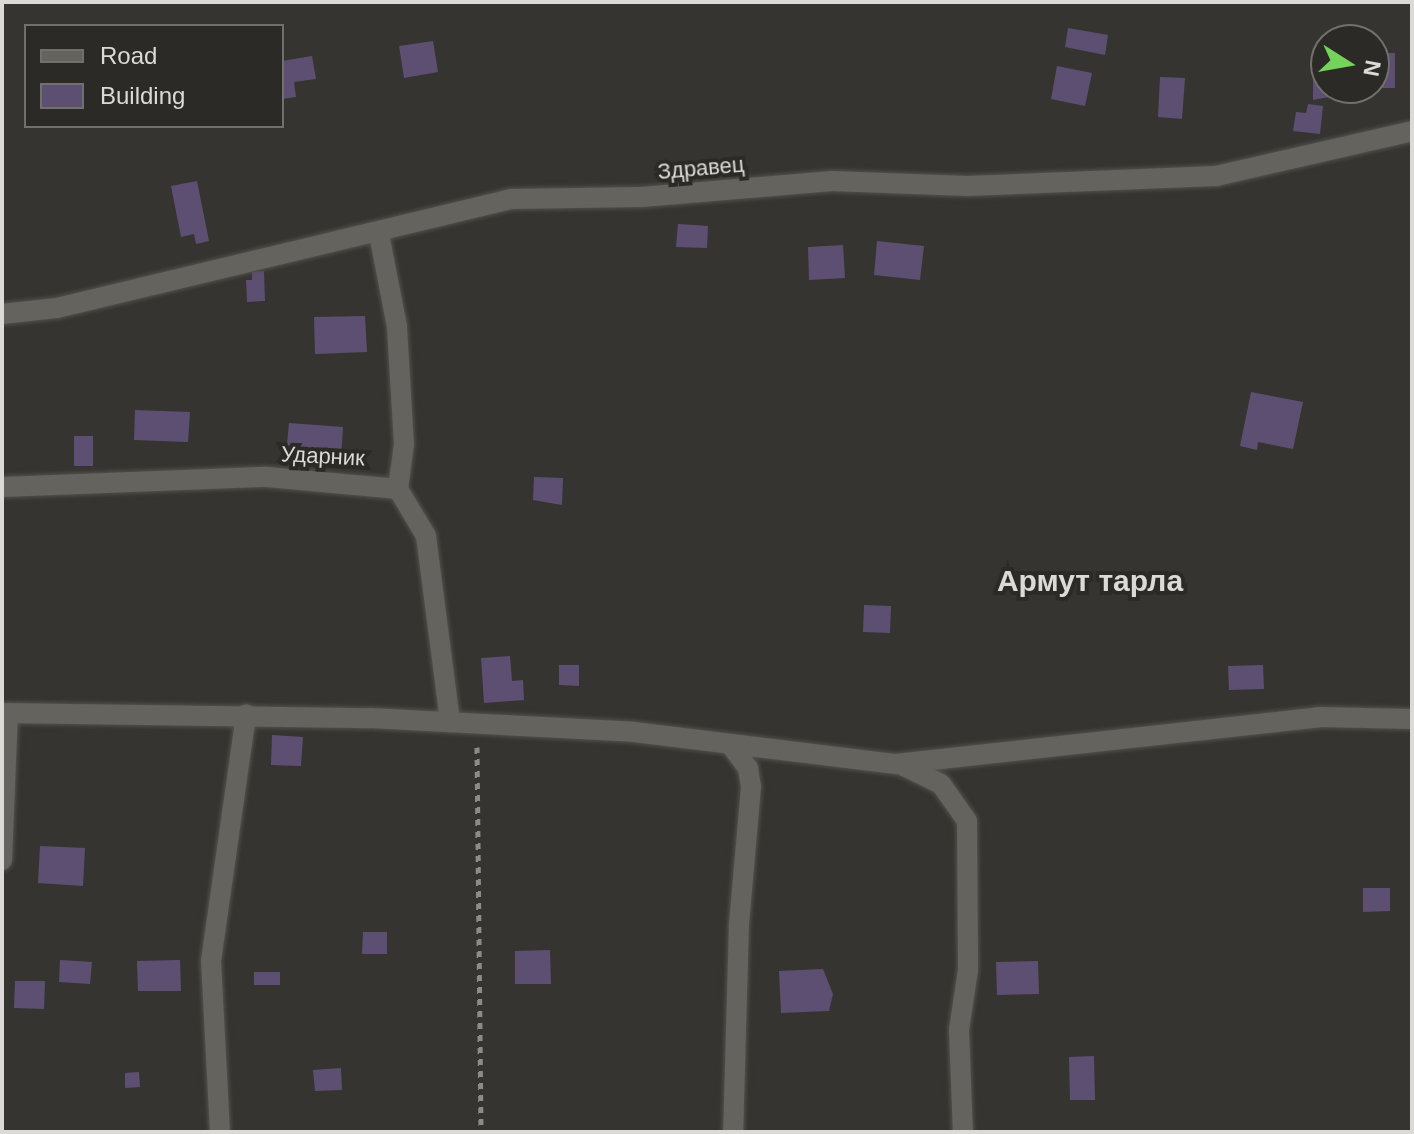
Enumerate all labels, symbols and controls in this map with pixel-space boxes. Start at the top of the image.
legend [24,24,284,128]
north arrow [1310,24,1390,104]
text: Road [100,42,157,69]
text: N [1358,58,1386,78]
text: Building [100,82,185,109]
street label: Здравец [657,151,745,185]
street label: Ударник [281,441,365,471]
district label: Армут тарла [997,563,1183,599]

